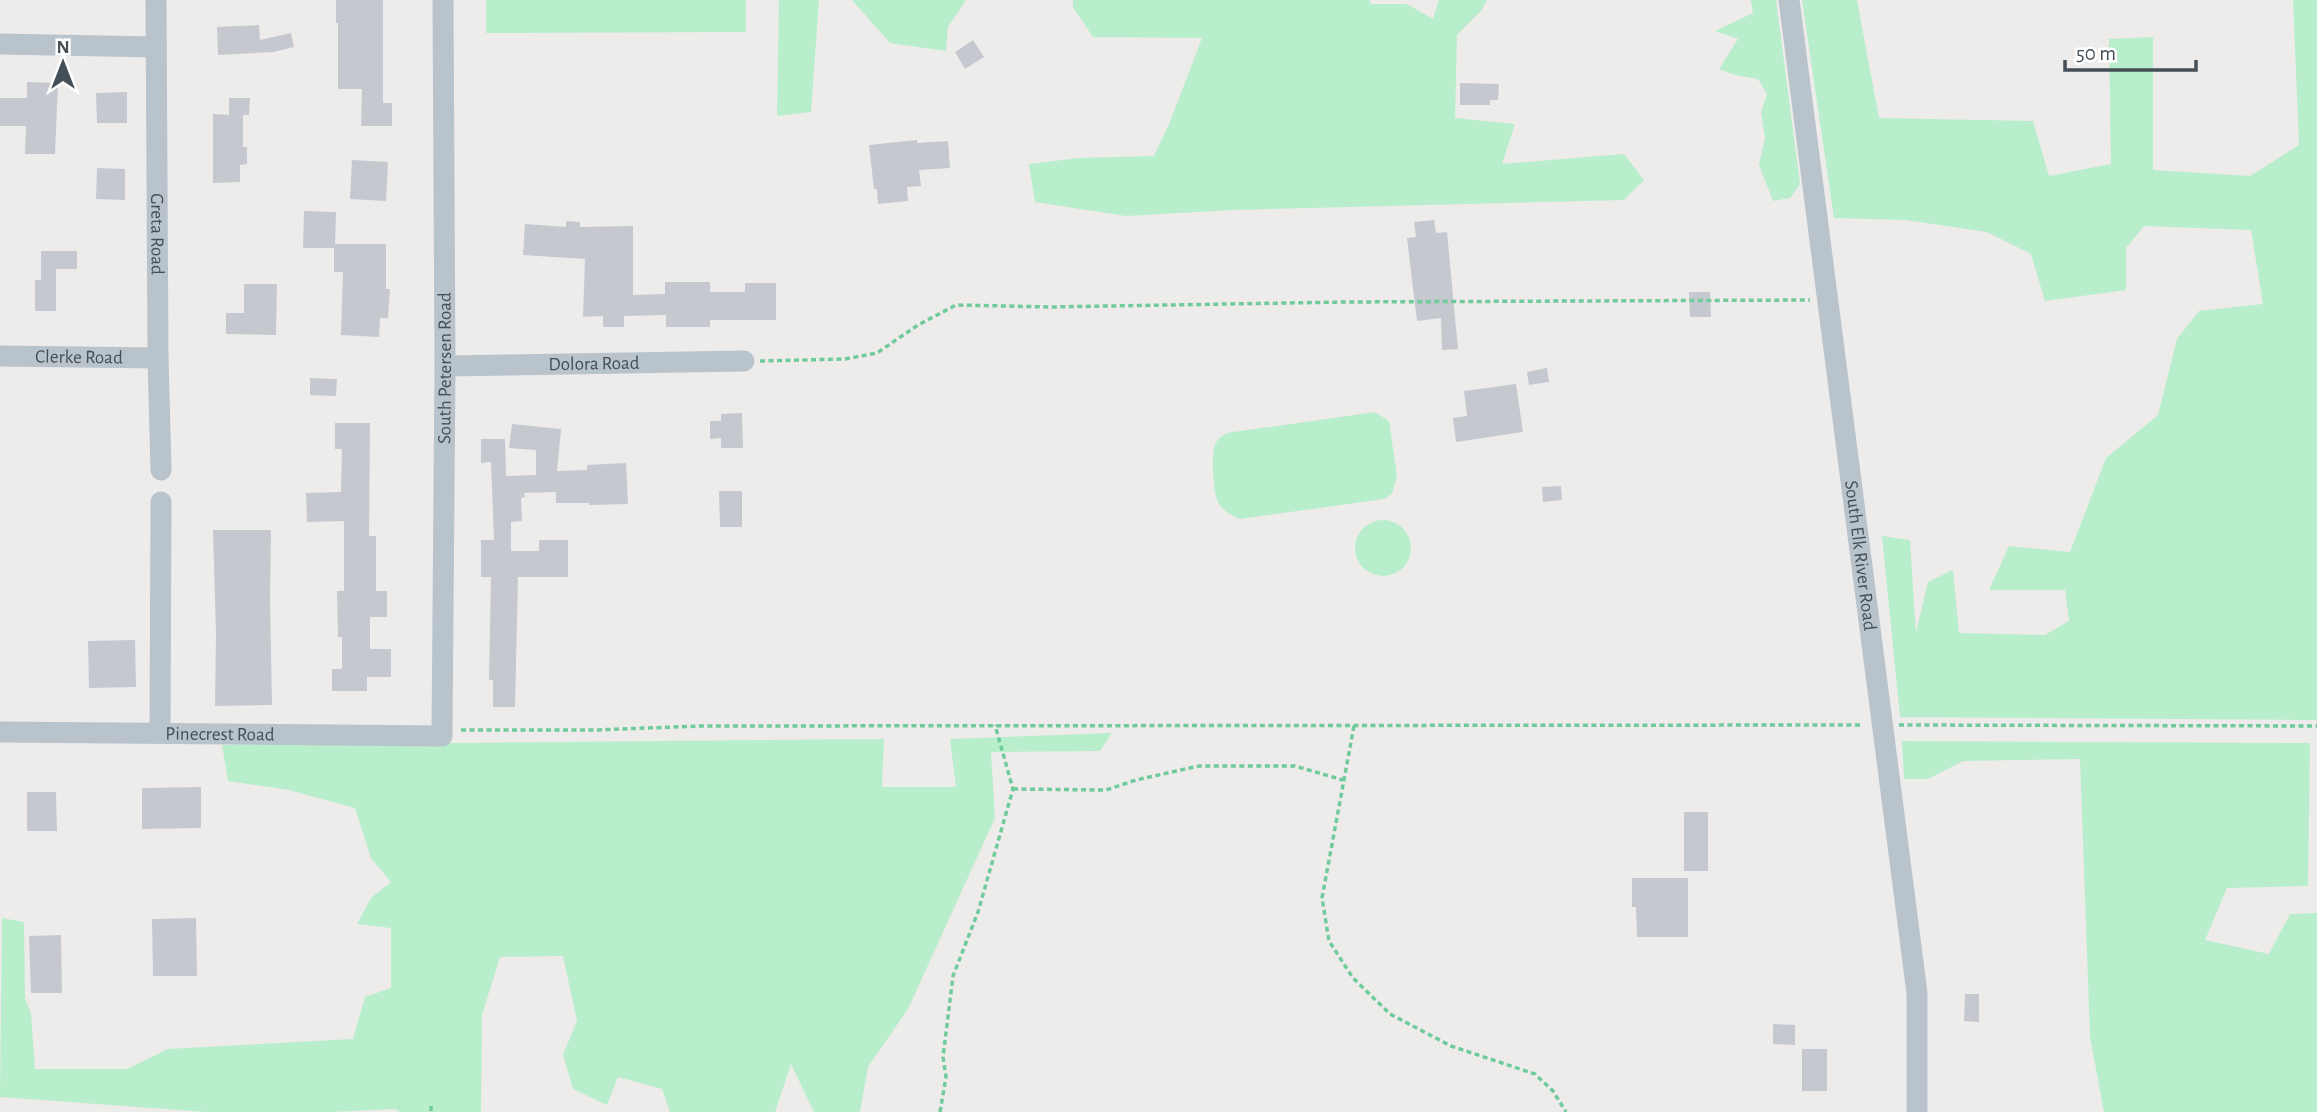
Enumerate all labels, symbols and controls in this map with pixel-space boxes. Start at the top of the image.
north arrow [28,28,98,98]
scale bar [2065,28,2196,72]
text: N [56,38,70,57]
text: 50 m [2076,43,2116,64]
street label: Greta Road [148,193,167,275]
street label: South Petersen Road [435,292,455,444]
street label: Clerke Road [35,347,123,367]
street label: Dolora Road [548,353,640,374]
street label: South Elk River Road [1842,479,1880,632]
street label: Pinecrest Road [165,724,275,744]

